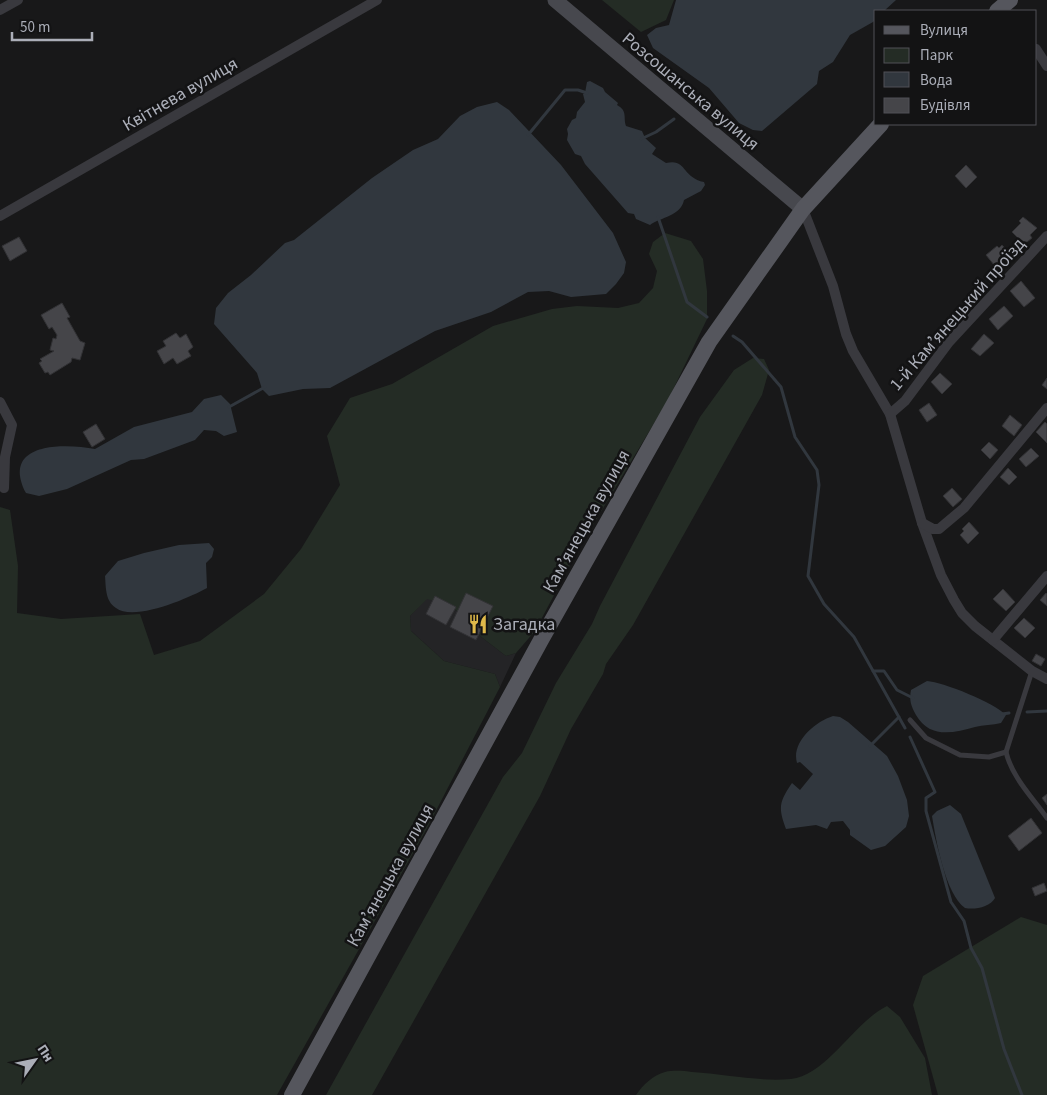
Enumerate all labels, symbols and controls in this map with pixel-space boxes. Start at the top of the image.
scale bar [12,10,92,42]
legend [874,10,1037,125]
text: 50 m [20,17,50,38]
text: Вулиця [920,20,968,41]
street label: Розсошанська вулиця [617,26,765,156]
text: Парк [920,45,954,66]
street label: Квітнева вулиця [118,51,243,138]
text: Вода [920,70,953,91]
text: Будівля [920,95,970,116]
street label: 1-й Камʼянецький проїзд [884,232,1031,396]
street label: Камʼянецька вулиця [537,445,636,597]
place label: Загадка [493,612,555,637]
restaurant icon: Загадка [467,613,489,635]
street label: Камʼянецька вулиця [341,799,440,951]
north arrow [10,1035,60,1085]
text: Пн [32,1041,58,1066]

